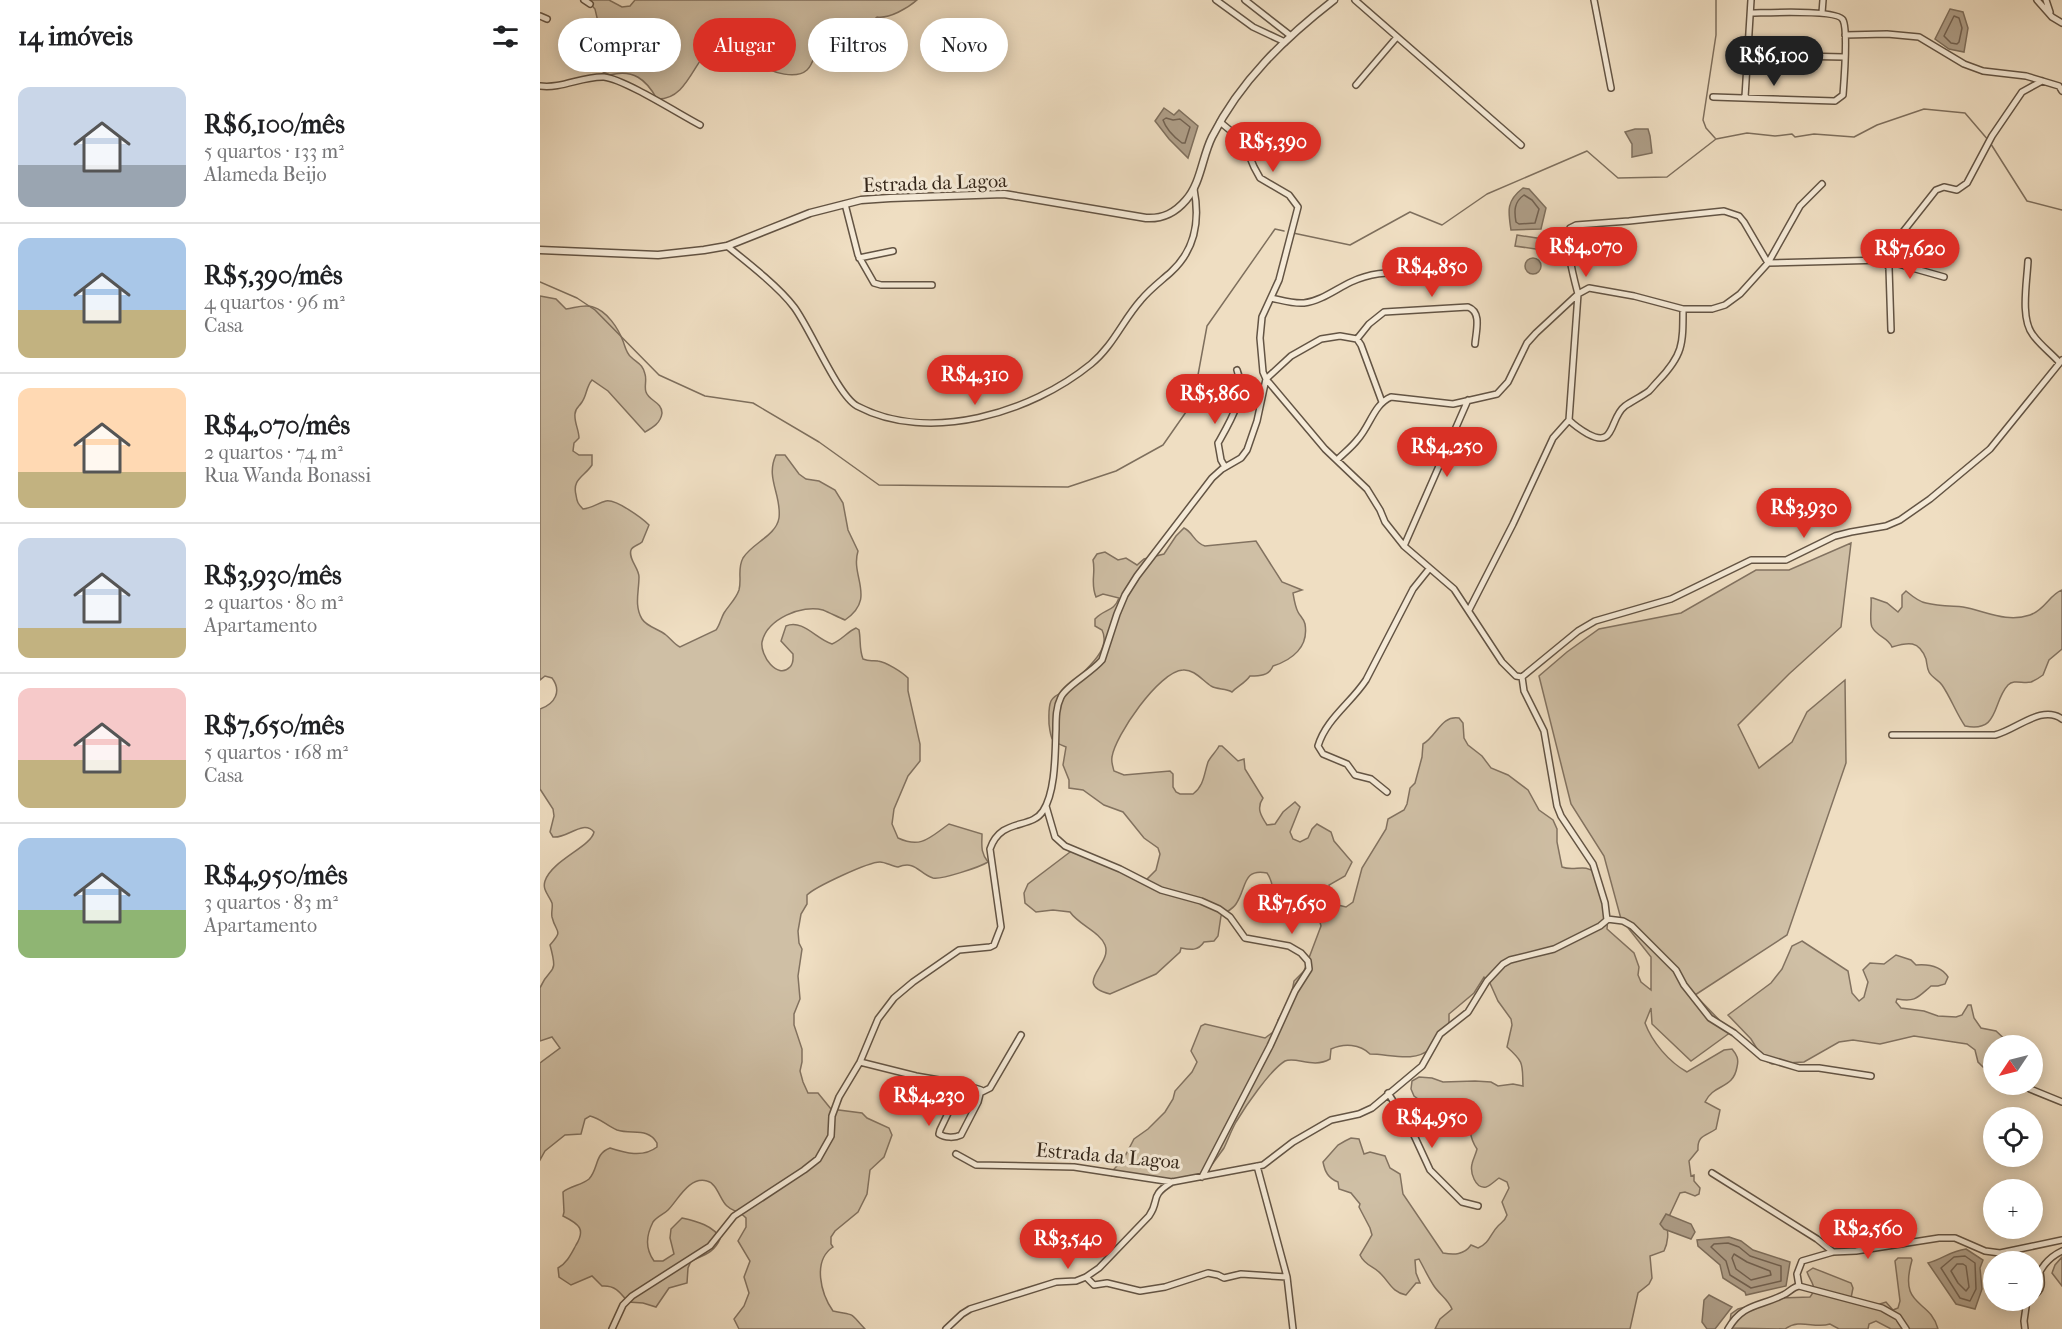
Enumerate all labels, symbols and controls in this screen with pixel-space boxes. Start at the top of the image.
chip: Comprar [558,18,681,72]
chip: Alugar [693,18,796,72]
chip: Filtros [808,18,908,72]
chip: Novo [920,18,1008,72]
icon: filters [489,20,522,53]
text: 14 imóveis [18,21,133,52]
pin: R$6,100 [1719,36,1829,87]
text: R$6,100 [1739,44,1809,67]
text: R$6,100/mês [204,109,345,140]
icon: home [66,111,138,183]
pin: R$5,390 [1218,122,1328,173]
text: R$5,390 [1239,130,1307,153]
text: 5 quartos · 133 m² [204,140,344,163]
text: Alameda Beijo [204,163,327,186]
street label: Estrada da Lagoa [862,169,1008,197]
pin: R$4,070 [1531,227,1641,278]
pin: R$7,620 [1855,229,1965,280]
text: R$4,070 [1549,235,1623,258]
text: R$7,620 [1875,237,1945,260]
pin: R$4,850 [1377,247,1487,298]
text: R$4,850 [1396,255,1468,278]
text: R$5,390/mês [204,260,343,291]
icon: home [66,262,138,334]
text: 4 quartos · 96 m² [204,291,345,314]
text: Casa [204,314,243,337]
pin: R$4,310 [920,355,1030,406]
text: R$4,310 [941,363,1009,386]
pin: R$5,860 [1160,374,1270,425]
text: R$5,860 [1180,382,1250,405]
text: R$4,070/mês [204,410,350,441]
icon: home [66,412,138,484]
pin: R$4,250 [1392,427,1502,478]
text: R$4,250 [1411,435,1483,458]
text: 2 quartos · 74 m² [204,441,343,464]
text: Rua Wanda Bonassi [204,464,371,487]
pin: R$3,930 [1749,488,1859,539]
text: R$3,930 [1770,496,1838,519]
text: R$3,930/mês [204,560,342,591]
icon: home [66,562,138,634]
text: 2 quartos · 80 m² [204,591,343,614]
text: Apartamento [204,614,317,637]
text: R$7,650/mês [204,710,344,741]
icon: home [66,712,138,784]
text: 5 quartos · 168 m² [204,741,348,764]
text: Casa [204,764,243,787]
text: R$4,950/mês [204,860,348,891]
icon: home [66,862,138,934]
pin: R$7,650 [1237,884,1347,935]
text: 3 quartos · 83 m² [204,891,338,914]
text: R$7,650 [1257,892,1327,915]
text: Apartamento [204,914,317,937]
north arrow [1983,1035,2043,1095]
map controls [1983,1035,2043,1311]
pin: R$4,230 [874,1076,984,1127]
text: R$4,230 [893,1084,965,1107]
pin: R$4,950 [1377,1098,1487,1149]
text: R$4,950 [1396,1106,1468,1129]
button: locate [1983,1107,2043,1167]
street label: Estrada da Lagoa [1035,1138,1182,1174]
button: + [1983,1179,2043,1239]
pin: R$2,560 [1813,1209,1923,1260]
text: R$2,560 [1833,1217,1903,1240]
pin: R$3,540 [1013,1219,1123,1270]
text: R$3,540 [1034,1227,1102,1250]
button: − [1983,1251,2043,1311]

